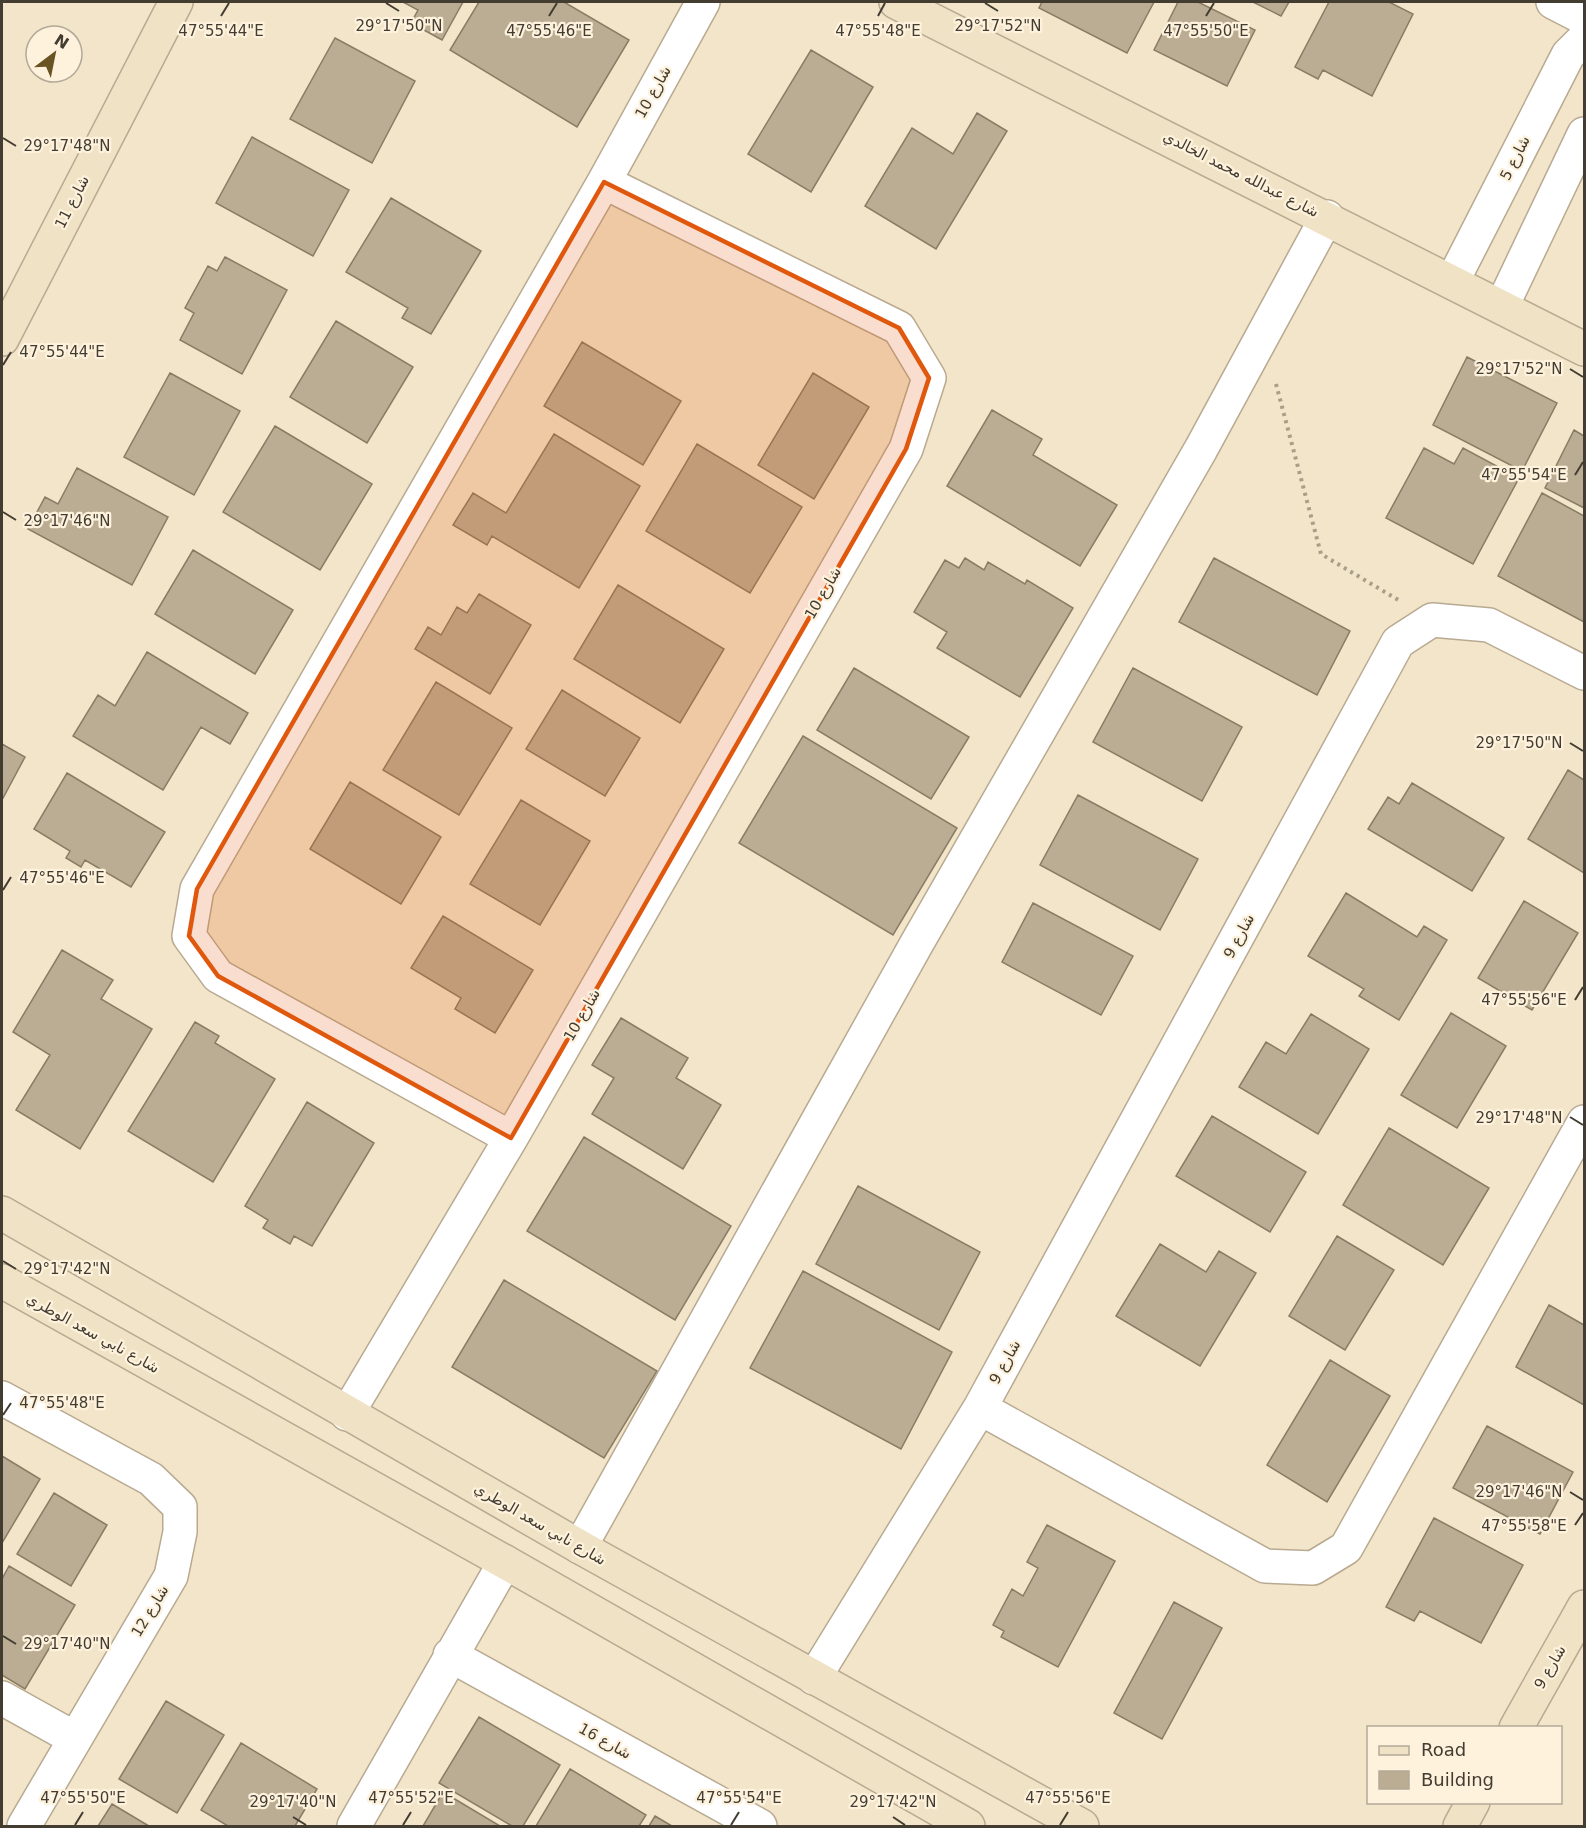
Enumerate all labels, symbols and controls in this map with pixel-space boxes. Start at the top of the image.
text: 29°17'50"N [355,17,443,35]
text: 29°17'52"N [954,17,1042,35]
text: 47°55'44"E [178,22,264,40]
text: 47°55'46"E [506,22,592,40]
text: 47°55'48"E [835,22,921,40]
text: 47°55'50"E [1163,22,1249,40]
north arrow [24,24,84,84]
text: N [51,30,72,53]
street label: شارع 10 [631,63,675,121]
street label: شارع عبدالله محمد الخالدي [1160,127,1322,222]
street label: شارع 5 [1496,133,1534,183]
text: 29°17'48"N [23,137,111,155]
street label: شارع 11 [51,172,93,232]
text: 47°55'44"E [19,343,105,361]
text: 29°17'52"N [1475,360,1563,378]
text: 47°55'54"E [1481,466,1567,484]
text: 29°17'46"N [23,512,111,530]
street label: شارع 10 [801,564,845,622]
text: 29°17'50"N [1475,734,1563,752]
text: 47°55'46"E [19,869,105,887]
street label: شارع 9 [1220,911,1258,961]
street label: شارع 10 [560,986,604,1044]
text: 47°55'56"E [1481,991,1567,1009]
text: 29°17'48"N [1475,1109,1563,1127]
text: 29°17'42"N [23,1260,111,1278]
street label: شارع نابي سعد الوطري [23,1289,163,1378]
street label: شارع 9 [986,1337,1024,1387]
text: 47°55'48"E [19,1394,105,1412]
street label: شارع نابي سعد الوطري [470,1479,609,1570]
text: 29°17'46"N [1475,1483,1563,1501]
text: 47°55'58"E [1481,1517,1567,1535]
street label: شارع 12 [128,1582,172,1640]
text: 29°17'40"N [23,1635,111,1653]
street label: شارع 9 [1530,1642,1570,1692]
street label: شارع 16 [576,1719,634,1763]
legend [1367,1726,1562,1804]
text: Road [1421,1739,1466,1760]
text: Building [1421,1769,1494,1790]
text: 47°55'50"E [40,1789,126,1807]
text: 47°55'52"E [368,1789,454,1807]
text: 47°55'54"E [696,1789,782,1807]
text: 47°55'56"E [1025,1789,1111,1807]
text: 29°17'40"N [249,1793,337,1811]
text: 29°17'42"N [849,1793,937,1811]

